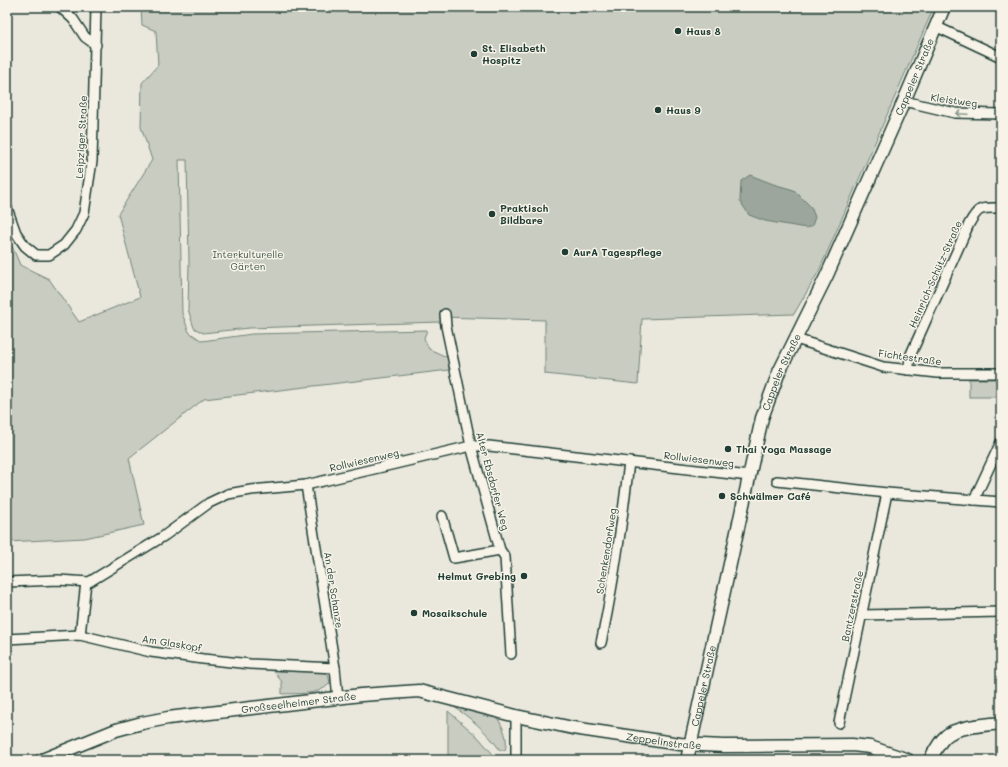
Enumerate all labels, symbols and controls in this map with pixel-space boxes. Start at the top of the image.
place label: Haus 8 [686,24,721,38]
marker: Haus 8 [673,26,683,36]
street label: Cappeler Straße [892,36,937,118]
place label: St. Elisabeth Hospitz [482,41,546,67]
marker: St. Elisabeth Hospitz [469,49,479,59]
street label: Kleistweg [930,90,978,110]
street label: Leipziger Straße [72,95,90,179]
place label: Haus 9 [666,103,701,117]
marker: Haus 9 [653,105,663,115]
one-way arrow [956,110,969,117]
place label: Praktisch Bildbare [500,201,548,227]
marker: Praktisch Bildbare [487,209,497,219]
street label: Heinrich-Schütz-Straße [905,218,965,330]
place label: AurA Tagespflege [573,245,662,259]
park label: Interkulturelle Gärten [212,247,284,273]
marker: AurA Tagespflege [560,247,570,257]
street label: Cappeler Straße [758,331,804,412]
street label: Fichtestraße [877,346,943,368]
street label: Alter Ebsdorfer Weg [473,430,513,532]
place label: Thai Yoga Massage [736,442,832,456]
marker: Thai Yoga Massage [723,444,733,454]
street label: Rollwiesenweg [328,445,400,475]
street label: Rollwiesenweg [663,448,735,470]
place label: Schwälmer Café [730,489,811,503]
marker: Schwälmer Café [717,491,727,501]
street label: Schenkendorfweg [592,507,620,595]
street label: An der Schanze [321,551,347,629]
place label: Helmut Grebing [437,569,516,583]
street label: Bantzerstraße [838,569,866,643]
marker: Helmut Grebing [519,571,529,581]
place label: Mosaikschule [422,606,487,620]
marker: Mosaikschule [409,608,419,618]
street label: Am Glaskopf [141,631,204,655]
street label: Cappeler Straße [688,644,719,728]
street label: Großseelheimer Straße [241,689,357,716]
street label: Zeppelinstraße [625,729,702,752]

